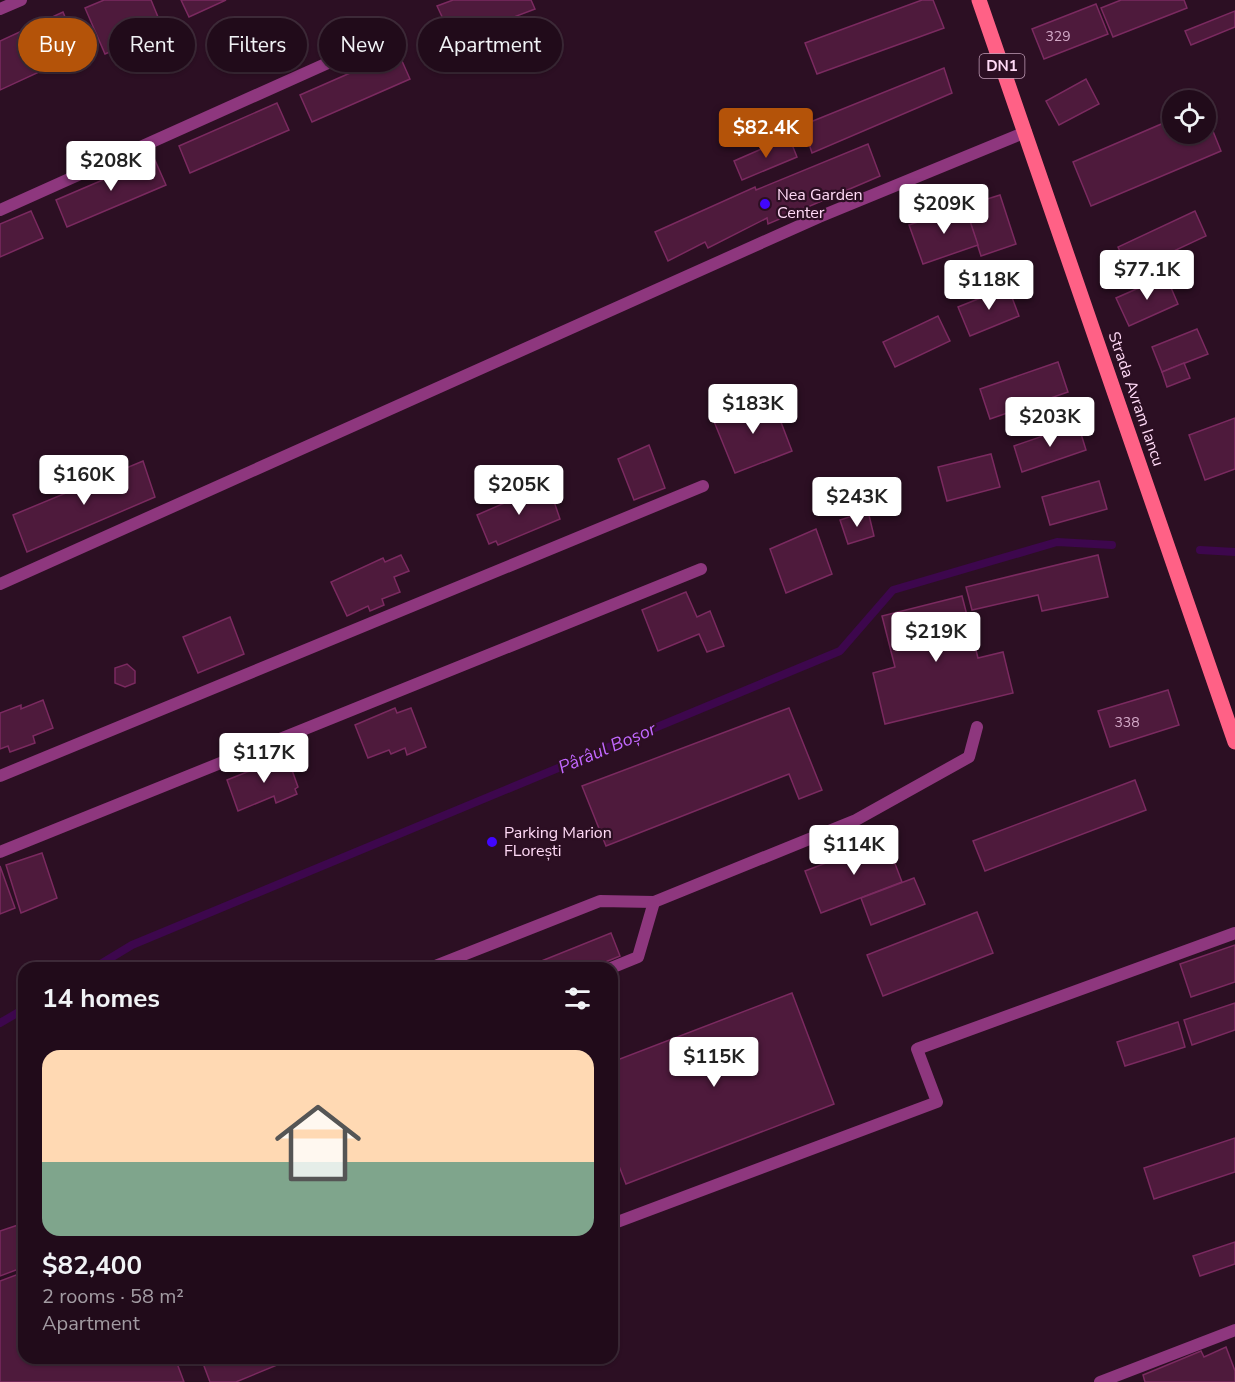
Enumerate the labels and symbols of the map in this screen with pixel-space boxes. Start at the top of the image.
house number: 329 [1045,27,1071,46]
road number: DN1 [980,54,1024,78]
pin: $82.4K [717,108,815,159]
pin: $208K [69,141,153,192]
place label: Nea Garden Center [777,184,863,224]
pin: $209K [902,184,986,235]
marker: Nea Garden Center [758,197,772,211]
pin: $77.1K [1098,250,1196,301]
pin: $118K [947,260,1031,311]
street label: Strada Avram Iancu [1103,329,1169,469]
pin: $183K [711,384,795,435]
pin: $203K [1008,397,1092,448]
pin: $160K [42,455,126,506]
pin: $205K [477,465,561,516]
pin: $243K [815,477,899,528]
pin: $219K [894,612,978,663]
house number: 338 [1114,713,1140,732]
water label: Pârâul Boșor [555,716,660,779]
pin: $117K [222,733,306,784]
place label: Parking Marion FLorești [504,822,612,862]
pin: $114K [812,825,896,876]
marker: Parking Marion FLorești [485,835,499,849]
pin: $115K [672,1037,756,1088]

